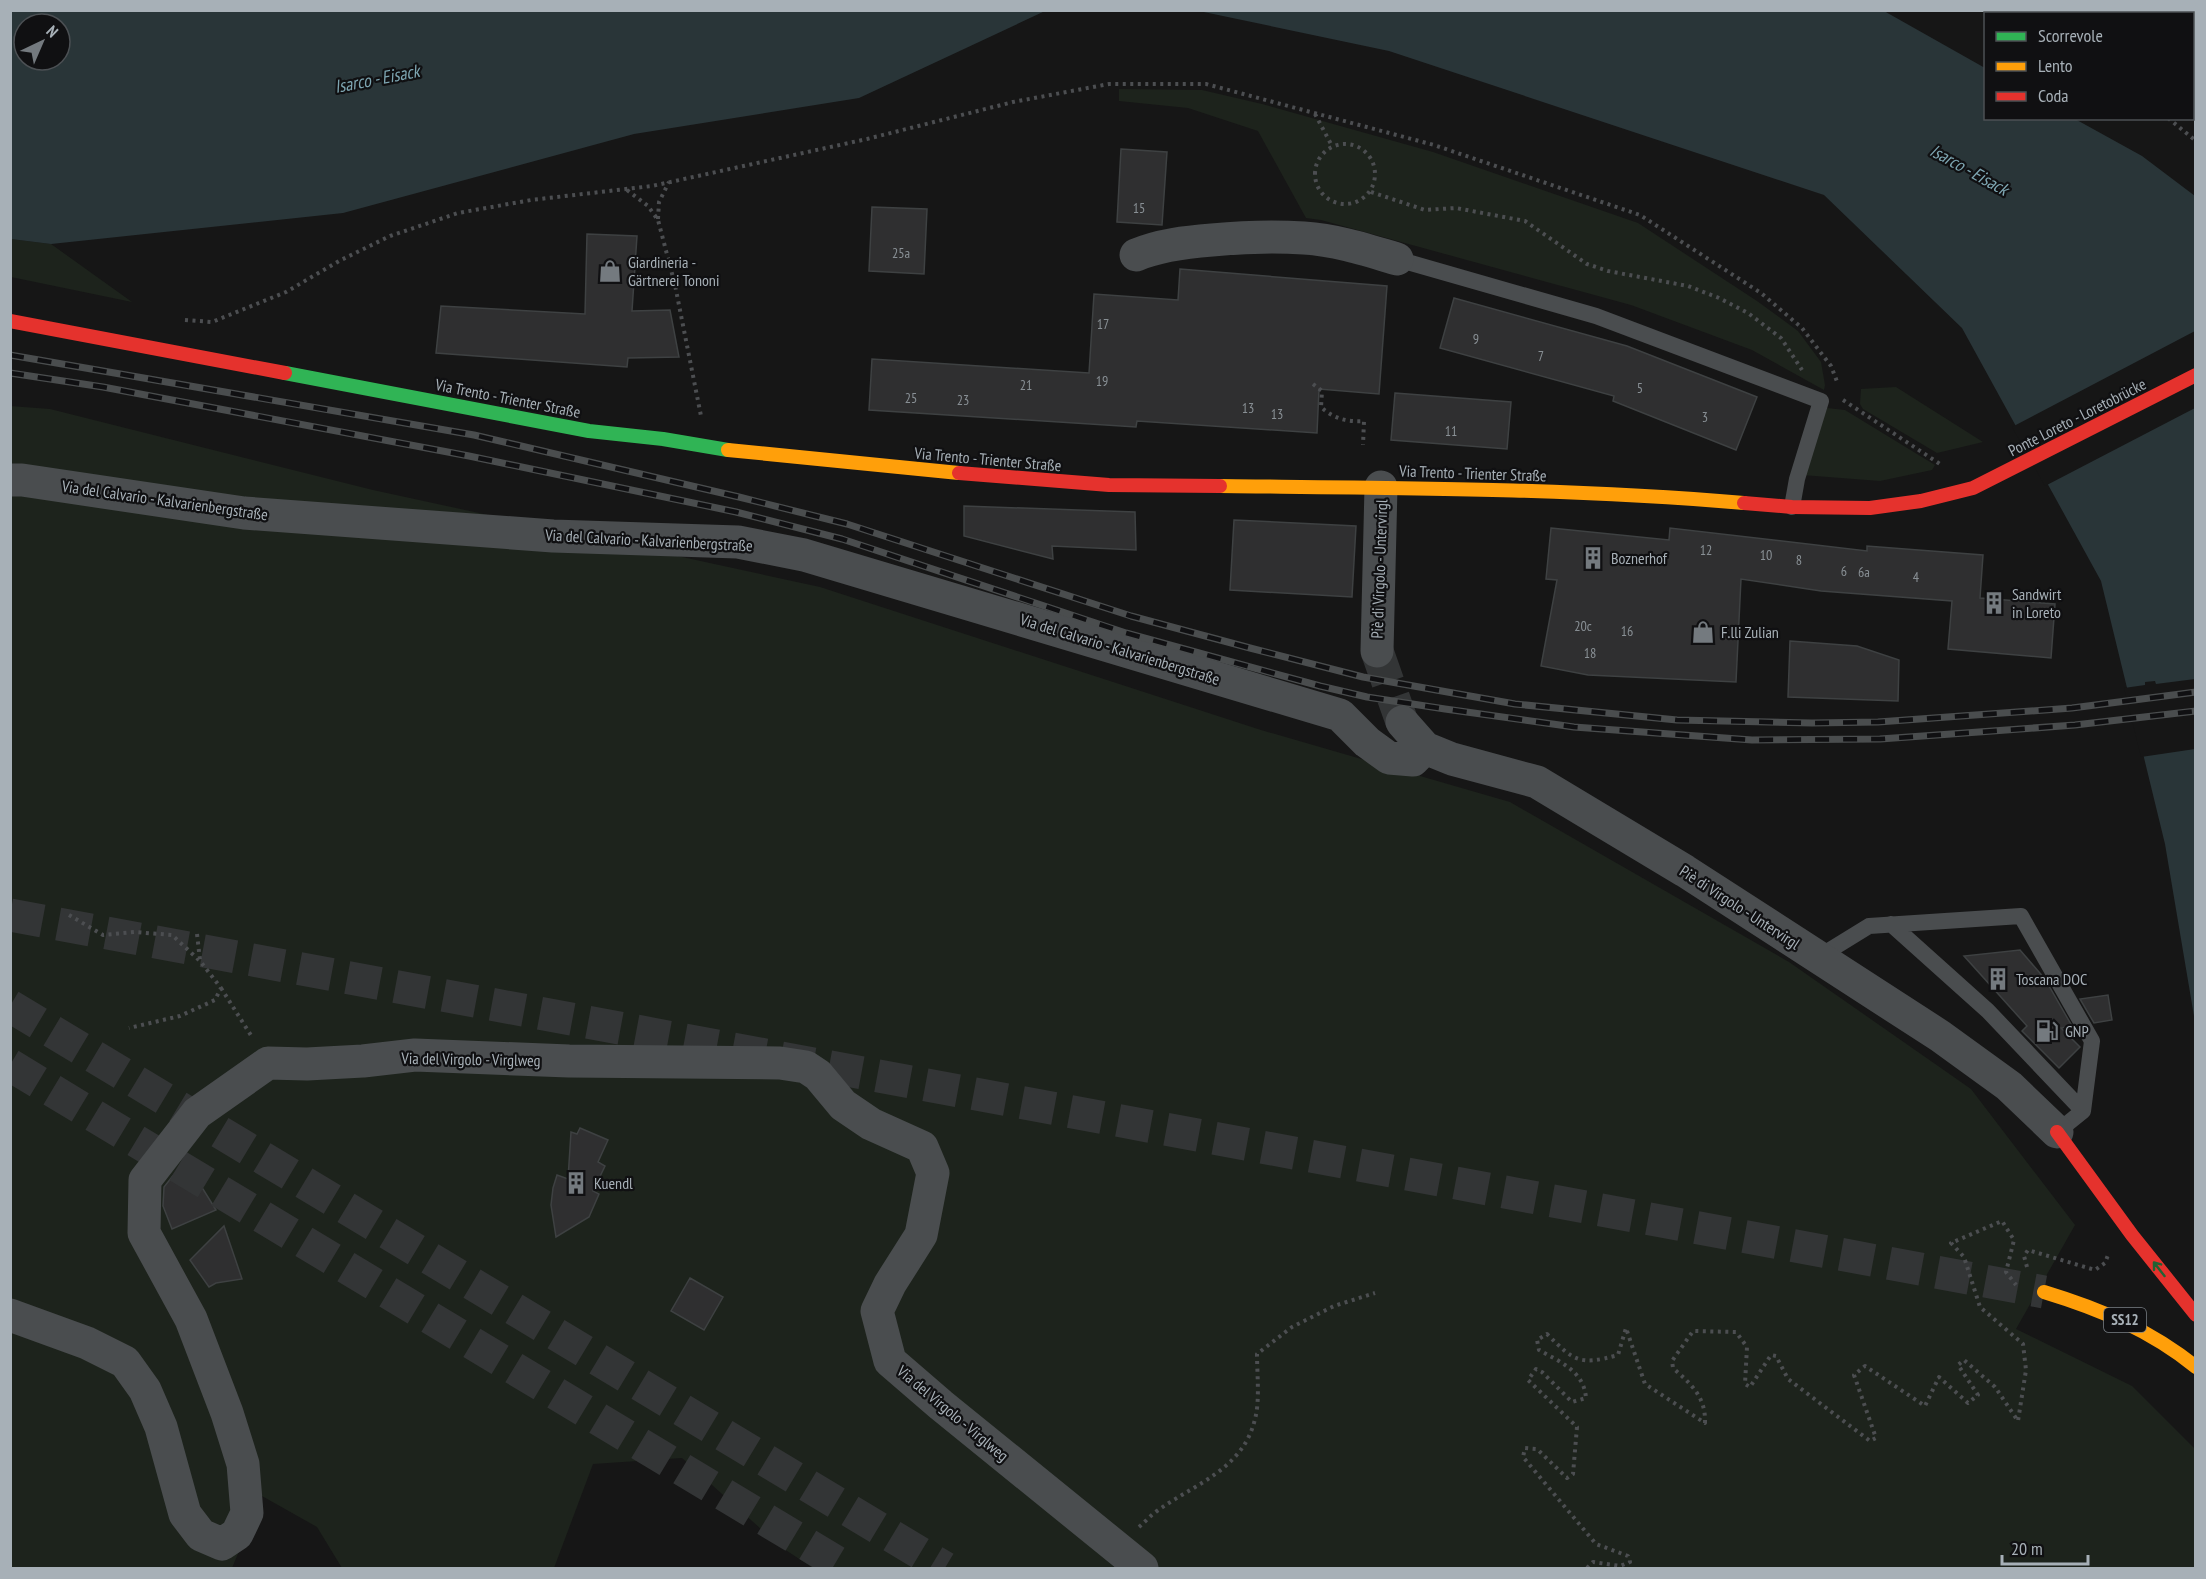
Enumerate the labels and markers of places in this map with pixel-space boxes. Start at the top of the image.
place label: Giardineria - Gärtnerei Tononi [628,252,719,290]
shop icon: Giardineria - Gärtnerei Tononi [597,258,623,284]
building icon: Boznerhof [1580,545,1606,571]
place label: Boznerhof [1611,548,1668,568]
place label: Sandwirt in Loreto [2012,584,2062,622]
building icon: Sandwirt in Loreto [1981,590,2007,616]
shop icon: F.lli Zulian [1690,619,1716,645]
place label: F.lli Zulian [1721,622,1779,642]
building icon: Toscana DOC [1985,966,2011,992]
place label: Toscana DOC [2016,969,2087,989]
fuel station icon: GNP [2034,1018,2060,1044]
place label: GNP [2065,1021,2089,1041]
building icon: Kuendl [563,1170,589,1196]
place label: Kuendl [594,1173,633,1193]

